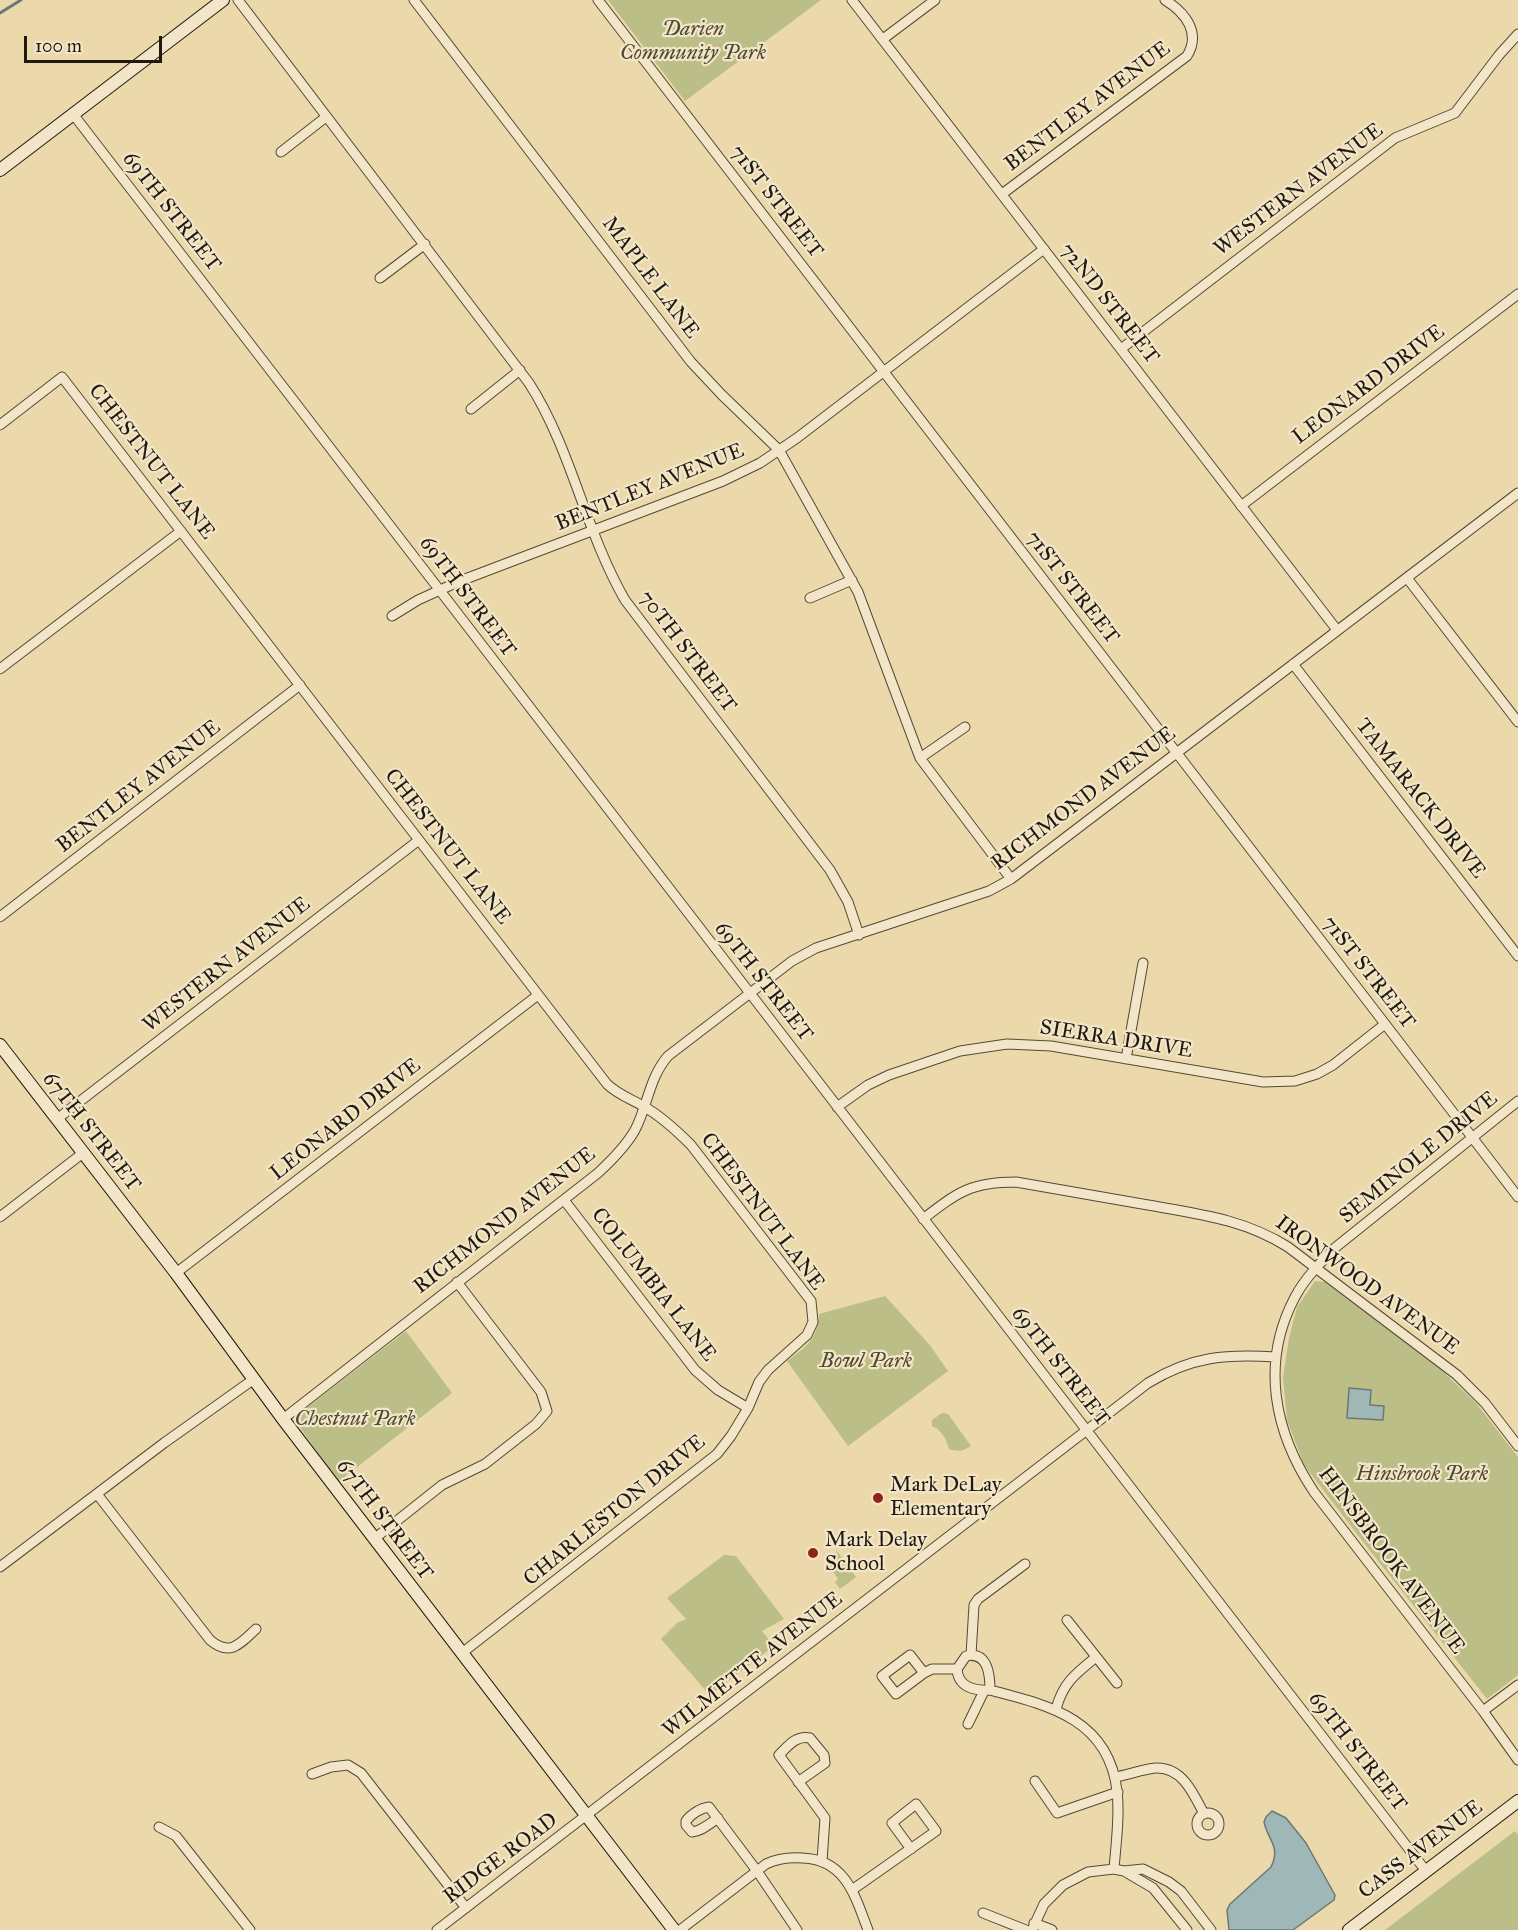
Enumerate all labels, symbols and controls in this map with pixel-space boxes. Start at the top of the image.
park label: Darien Community Park [620,17,766,67]
scale bar [27,24,165,62]
text: 100 m [35,35,82,57]
street label: BENTLEY AVENUE [1000,36,1176,178]
street label: WESTERN AVENUE [1209,118,1389,262]
street label: 71ST STREET [724,141,828,263]
street label: 69TH STREET [116,147,226,277]
street label: MAPLE LANE [596,212,704,344]
street label: 72ND STREET [1054,239,1164,369]
street label: LEONARD DRIVE [1288,320,1450,450]
street label: CHESTNUT LANE [82,379,220,545]
street label: BENTLEY AVENUE [552,439,748,537]
street label: 71ST STREET [1020,527,1124,649]
street label: 69TH STREET [413,532,521,662]
street label: 70TH STREET [633,586,741,718]
street label: TAMARACK DRIVE [1350,714,1490,884]
street label: BENTLEY AVENUE [52,715,226,859]
street label: RICHMOND AVENUE [987,722,1181,876]
street label: CHESTNUT LANE [378,764,516,930]
street label: WESTERN AVENUE [138,892,316,1038]
street label: 71ST STREET [1316,912,1420,1034]
street label: 69TH STREET [708,917,818,1047]
street label: SIERRA DRIVE [1038,1016,1194,1064]
street label: LEONARD DRIVE [266,1054,426,1186]
street label: 67TH STREET [36,1067,146,1197]
street label: SEMINOLE DRIVE [1335,1087,1503,1229]
street label: CHESTNUT LANE [695,1128,829,1296]
street label: RICHMOND AVENUE [409,1142,601,1300]
street label: COLUMBIA LANE [585,1203,721,1367]
street label: IRONWOOD AVENUE [1270,1211,1464,1361]
street label: 69TH STREET [1005,1302,1115,1432]
park label: Bowl Park [820,1349,912,1375]
park label: Chestnut Park [294,1407,416,1433]
street label: CHARLESTON DRIVE [519,1430,711,1592]
street label: 67TH STREET [330,1455,438,1585]
street label: HINSBROOK AVENUE [1312,1462,1470,1660]
park label: Hinsbrook Park [1356,1462,1488,1488]
place label: Mark DeLay Elementary [890,1473,1002,1523]
marker: Mark DeLay Elementary [871,1491,885,1505]
place label: Mark Delay School [825,1528,927,1578]
marker: Mark Delay School [806,1546,820,1560]
street label: WILMETTE AVENUE [658,1587,848,1743]
street label: 69TH STREET [1302,1687,1412,1817]
street label: CASS AVENUE [1354,1795,1488,1905]
street label: RIDGE ROAD [439,1808,563,1910]

